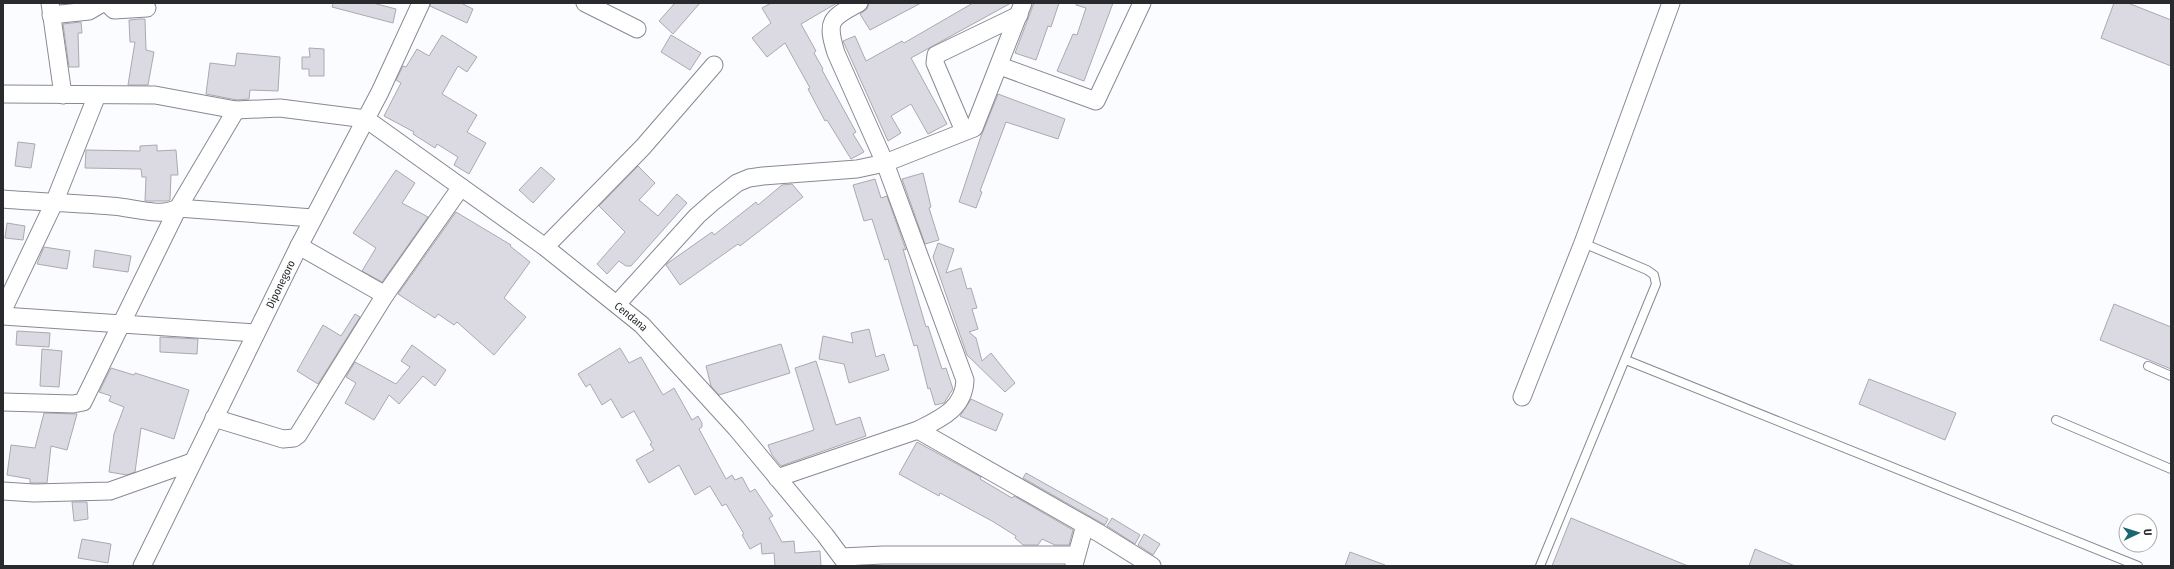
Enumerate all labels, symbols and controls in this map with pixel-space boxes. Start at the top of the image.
street label: Diponegoro [263,258,298,311]
street label: Cendana [612,300,650,334]
north arrow [2118,513,2158,553]
text: U [2141,529,2154,536]

